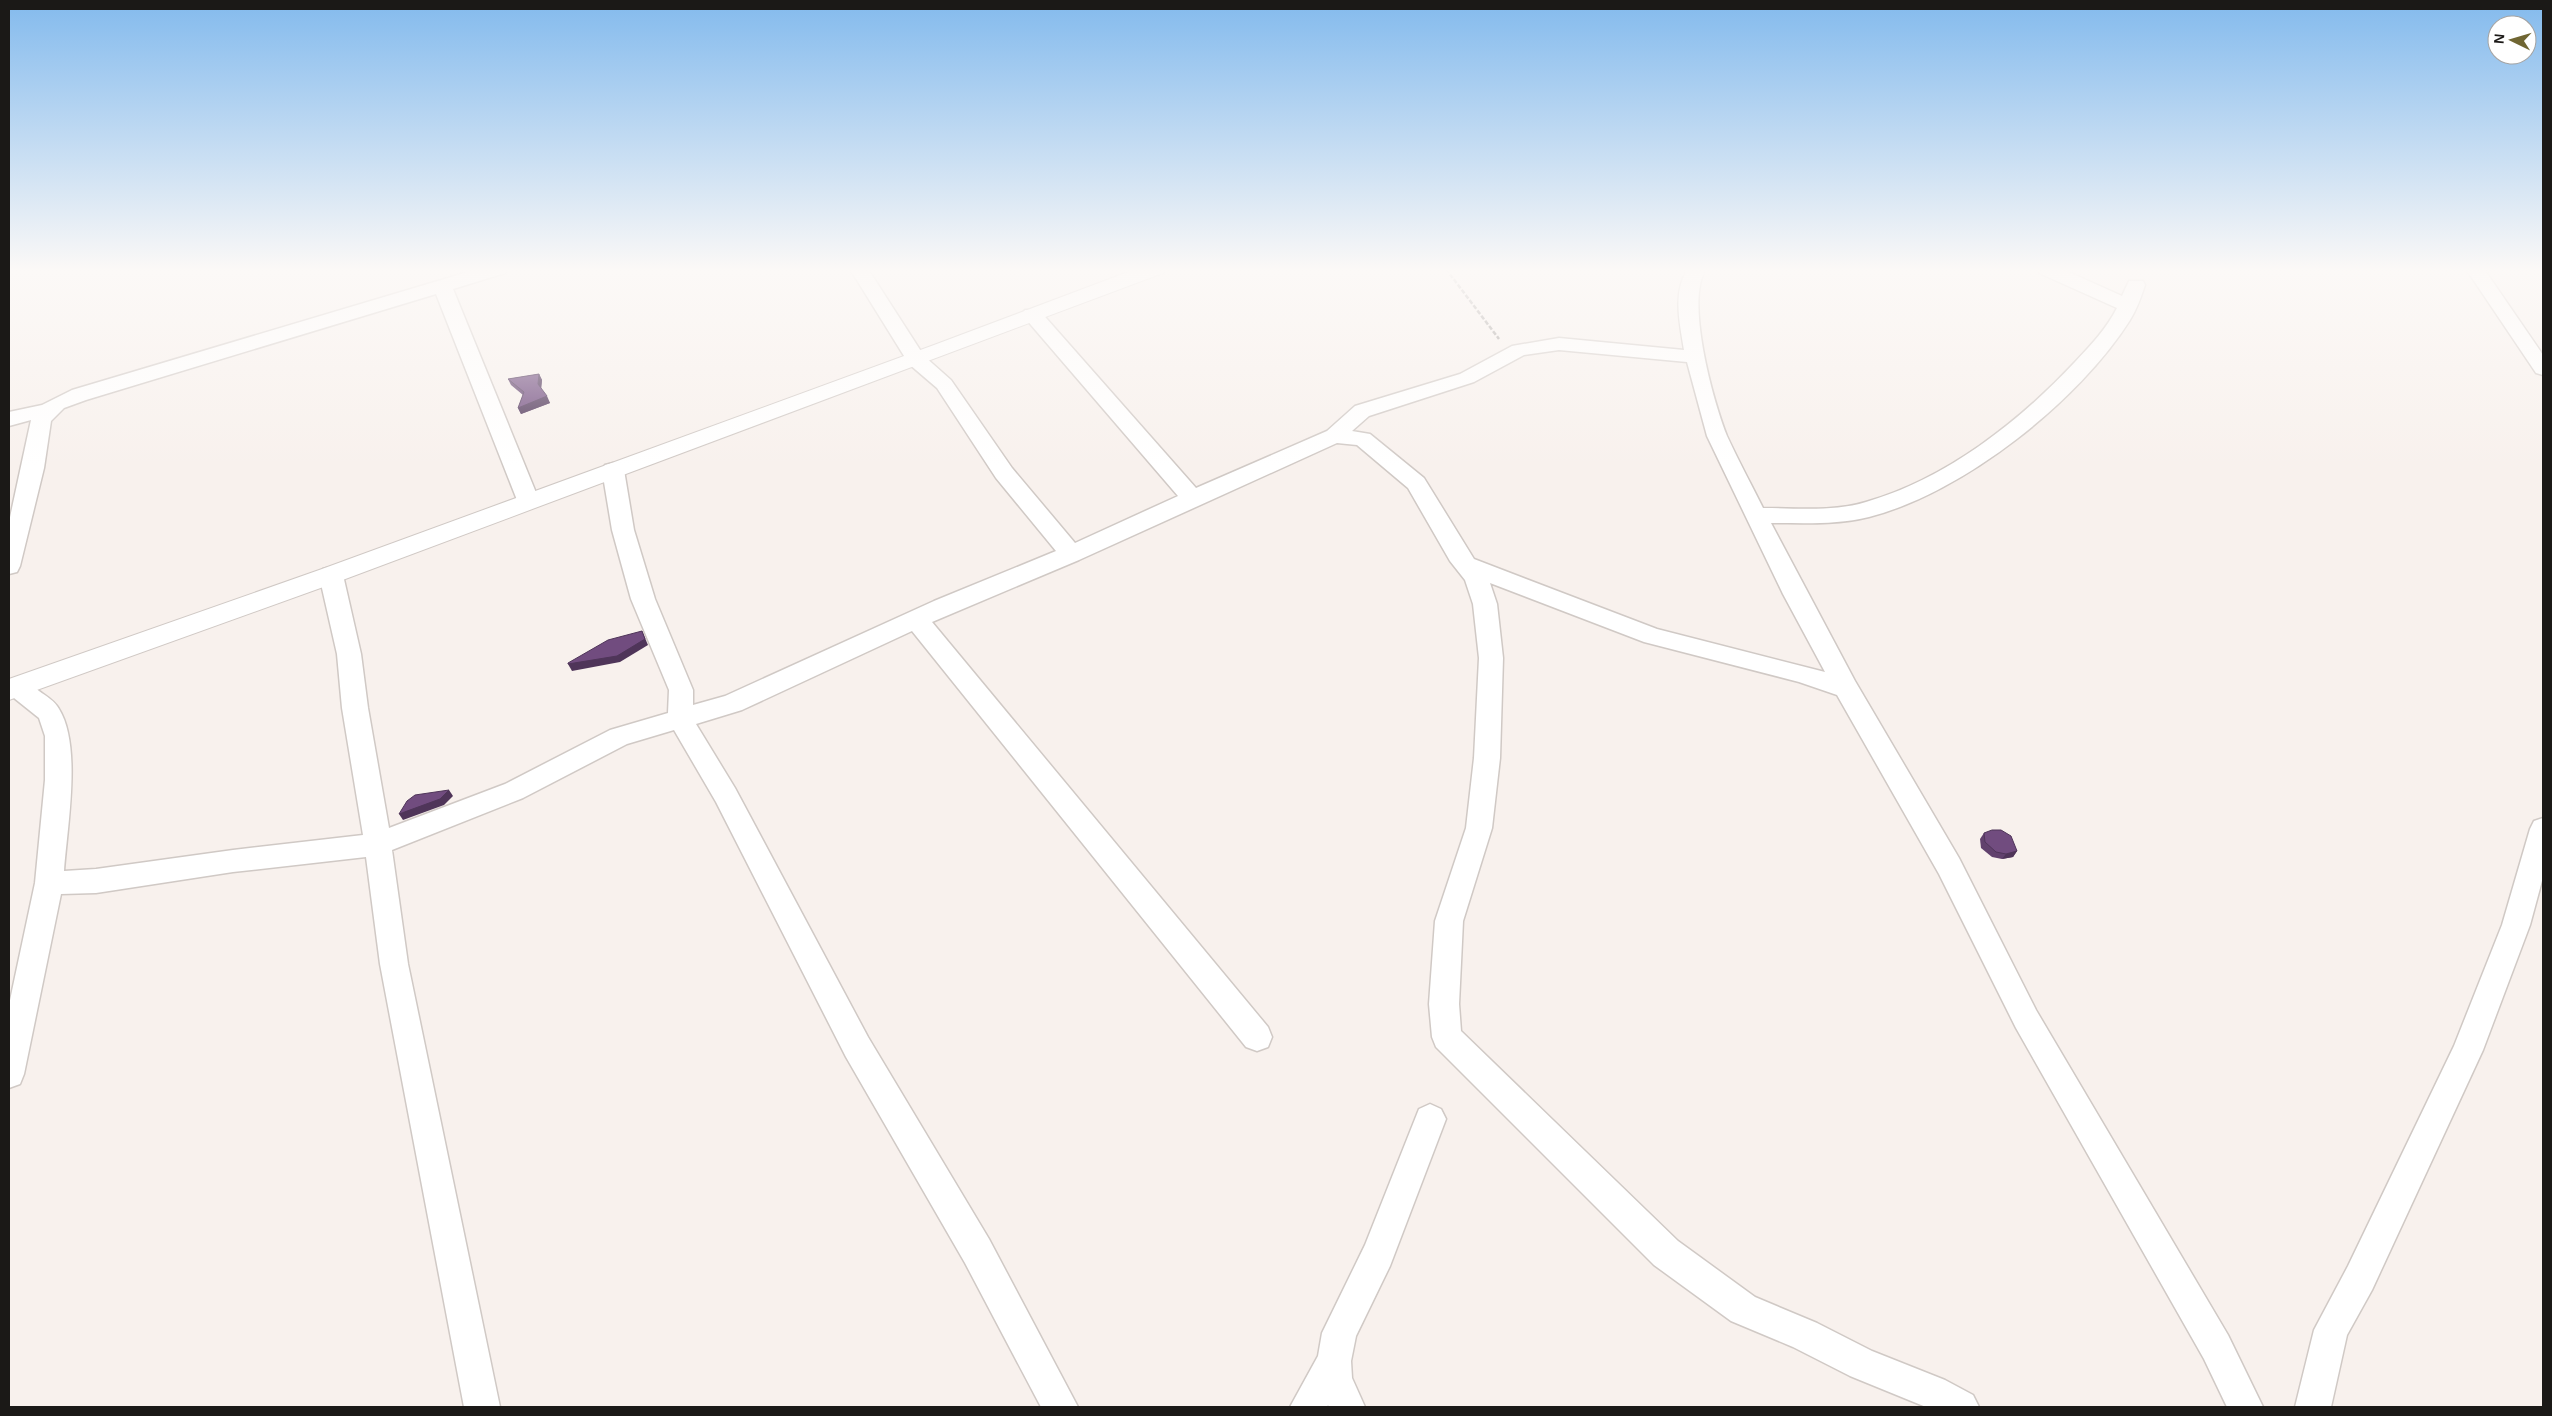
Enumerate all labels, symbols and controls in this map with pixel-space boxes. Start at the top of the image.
north arrow [2487,15,2537,65]
text: N [2491,33,2507,45]

